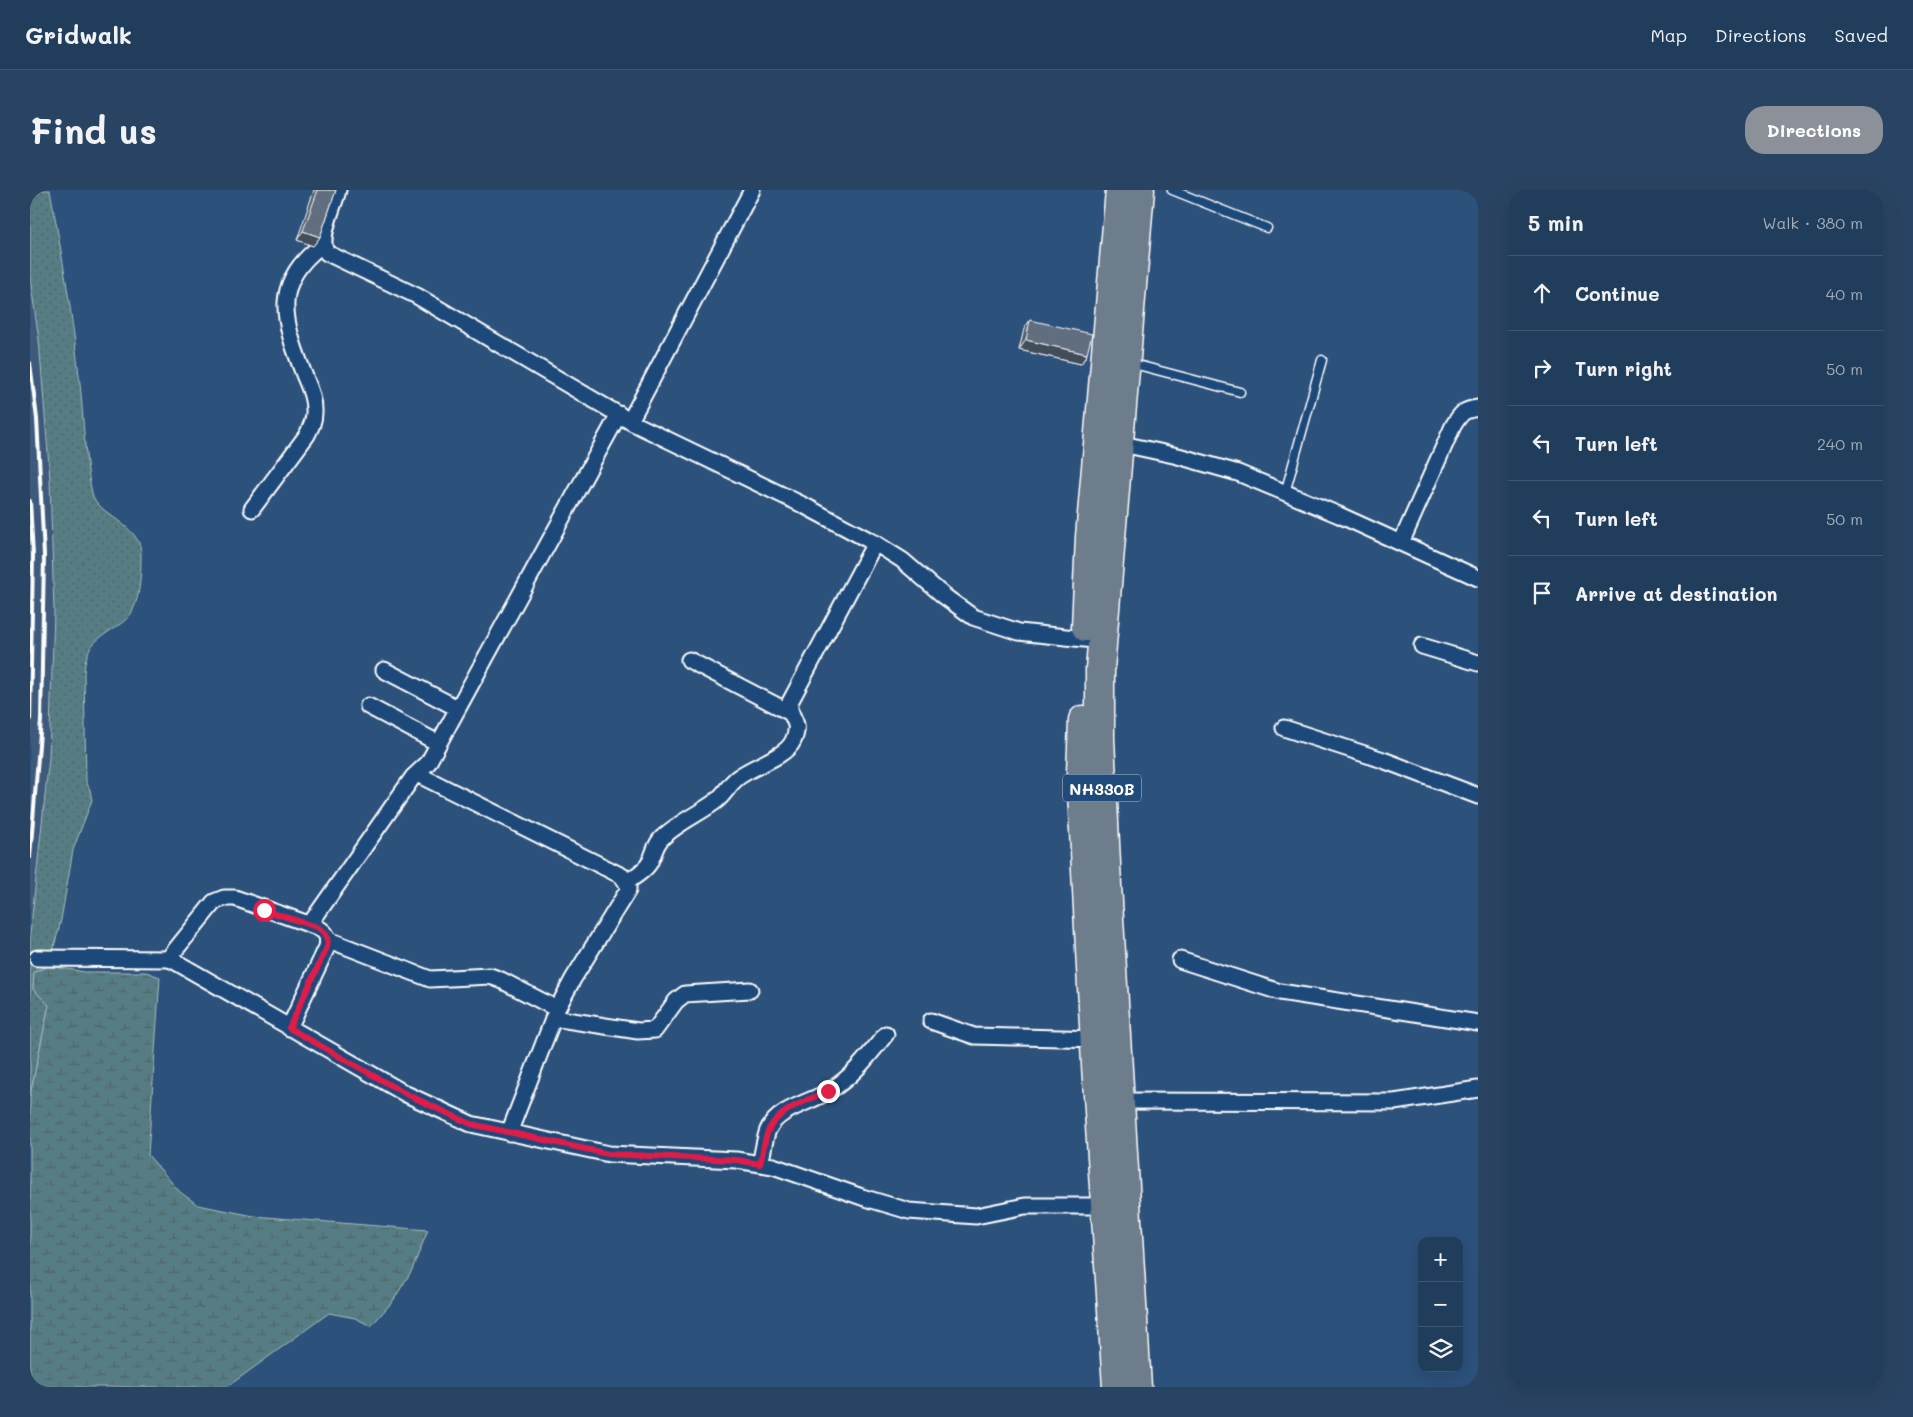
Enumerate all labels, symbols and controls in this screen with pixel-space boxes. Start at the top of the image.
text: Gridwalk [25,19,132,50]
text: Map [1650,23,1687,47]
text: Directions [1715,23,1807,47]
text: Saved [1835,23,1888,47]
button: Directions [1745,106,1883,154]
text: Find us [30,107,157,153]
text: 5 min [1528,209,1584,236]
text: Walk · 380 m [1762,212,1863,233]
icon: ahead [1528,279,1556,307]
text: Continue [1575,281,1660,306]
text: 40 m [1826,283,1863,304]
icon: right [1528,354,1556,382]
text: Turn right [1575,356,1672,381]
text: 50 m [1826,358,1863,379]
icon: left [1528,429,1556,457]
text: Turn left [1575,431,1658,456]
text: 240 m [1817,433,1863,454]
icon: left [1528,504,1556,532]
text: Turn left [1575,506,1658,531]
text: 50 m [1826,508,1863,529]
icon: arrive [1528,579,1556,607]
text: Arrive at destination [1575,581,1778,606]
road number: NH330B [1063,774,1141,802]
route start [253,899,276,922]
route end [817,1080,840,1103]
map controls [1418,1237,1463,1372]
button: + [1418,1237,1463,1282]
button: − [1418,1282,1463,1327]
button: layers [1418,1327,1463,1372]

